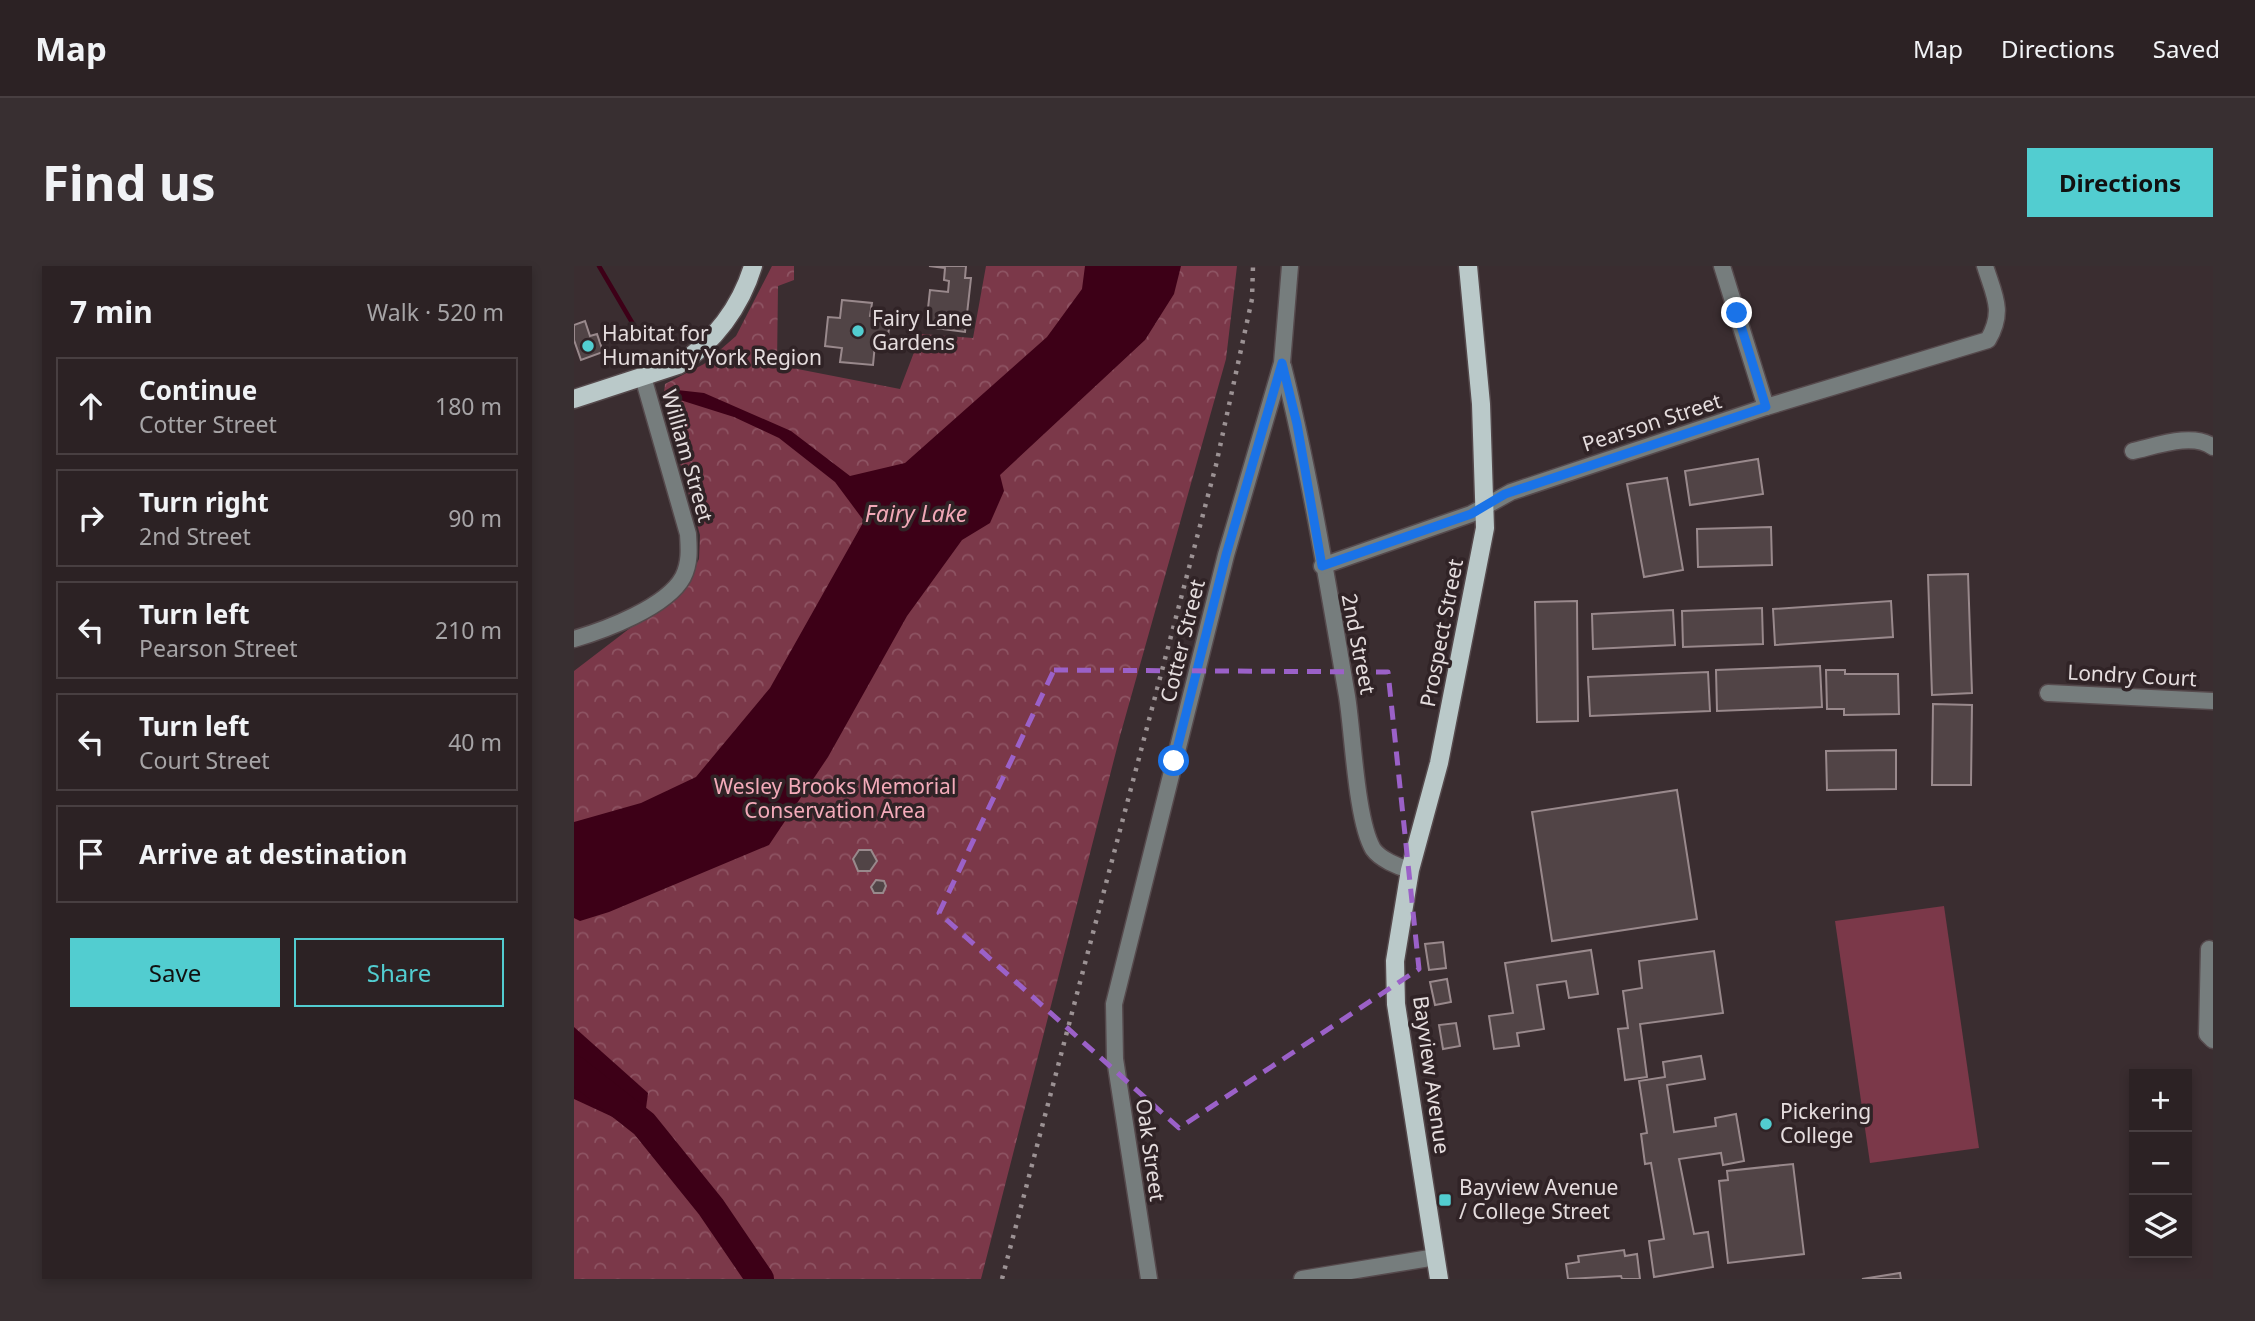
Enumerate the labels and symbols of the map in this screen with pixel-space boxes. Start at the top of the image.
route end [1721,297,1752,328]
place label: Fairy Lane Gardens [872,304,973,356]
place label: Habitat for Humanity York Region [602,319,822,371]
marker: Fairy Lane Gardens [850,323,866,339]
marker: Habitat for Humanity York Region [580,338,596,354]
street label: William Street [656,386,720,526]
street label: Pearson Street [1578,386,1725,458]
water label: Fairy Lake [865,497,967,529]
street label: Prospect Street [1413,556,1469,709]
street label: Cotter Street [1153,576,1211,705]
street label: 2nd Street [1336,591,1383,697]
street label: Londry Court [2067,658,2198,692]
route start [1158,745,1189,776]
park label: Wesley Brooks Memorial Conservation Area [714,772,956,824]
street label: Bayview Avenue [1407,994,1457,1156]
street label: Oak Street [1130,1097,1172,1203]
place label: Pickering College [1780,1097,1871,1149]
marker: Pickering College [1758,1116,1774,1132]
place label: Bayview Avenue / College Street [1459,1173,1618,1225]
marker: Bayview Avenue / College Street [1437,1192,1453,1208]

